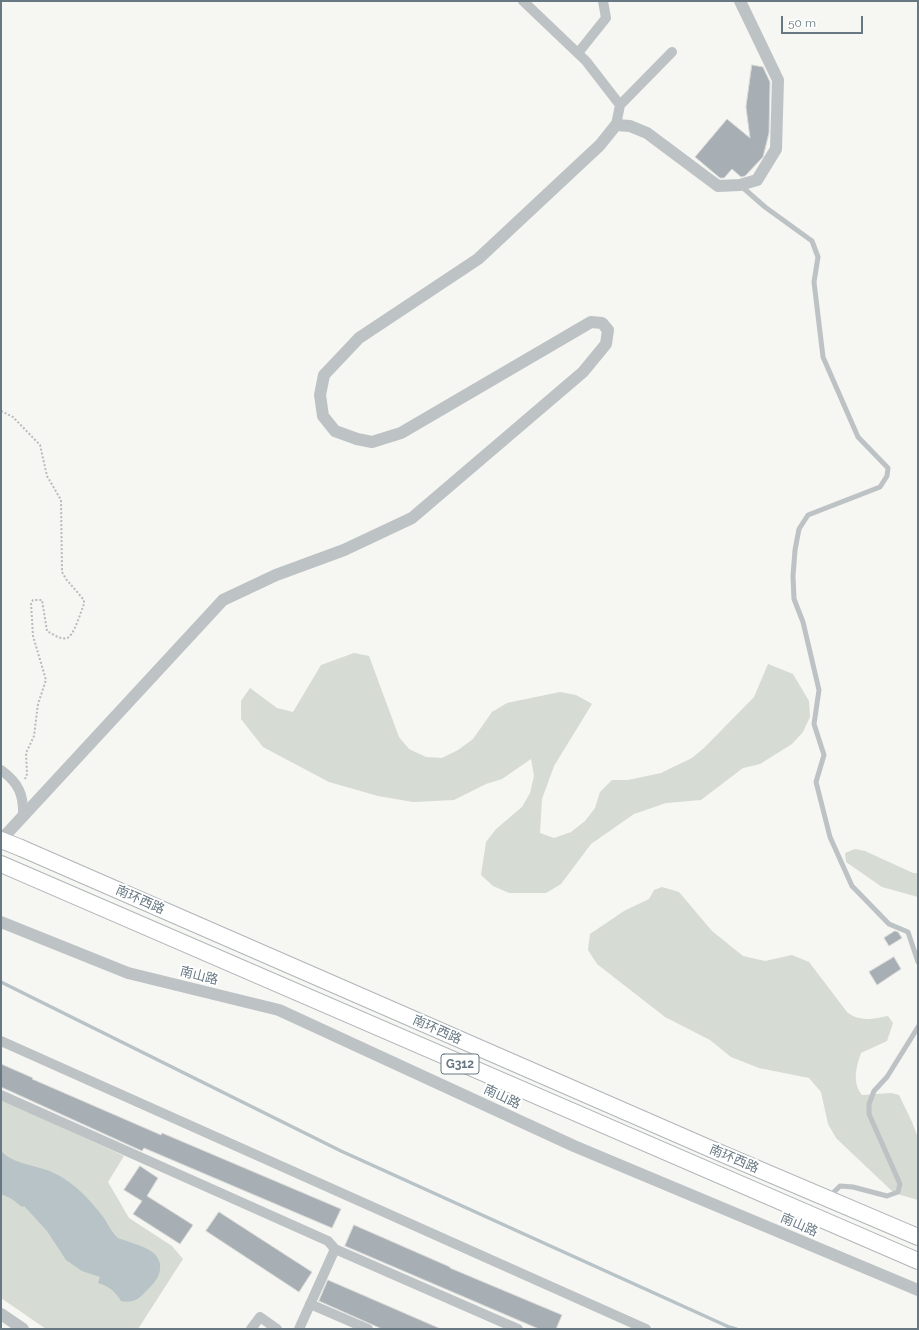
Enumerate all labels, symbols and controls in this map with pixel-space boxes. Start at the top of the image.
scale bar [783,8,865,34]
text: 50 m [788,16,816,30]
street label: 南环西路 [113,882,167,918]
street label: 南山路 [178,964,220,988]
street label: 南环西路 [410,1012,464,1048]
road number: G312 [441,1054,479,1074]
street label: 南山路 [481,1082,523,1112]
street label: 南环西路 [707,1142,761,1176]
street label: 南山路 [778,1210,820,1240]

